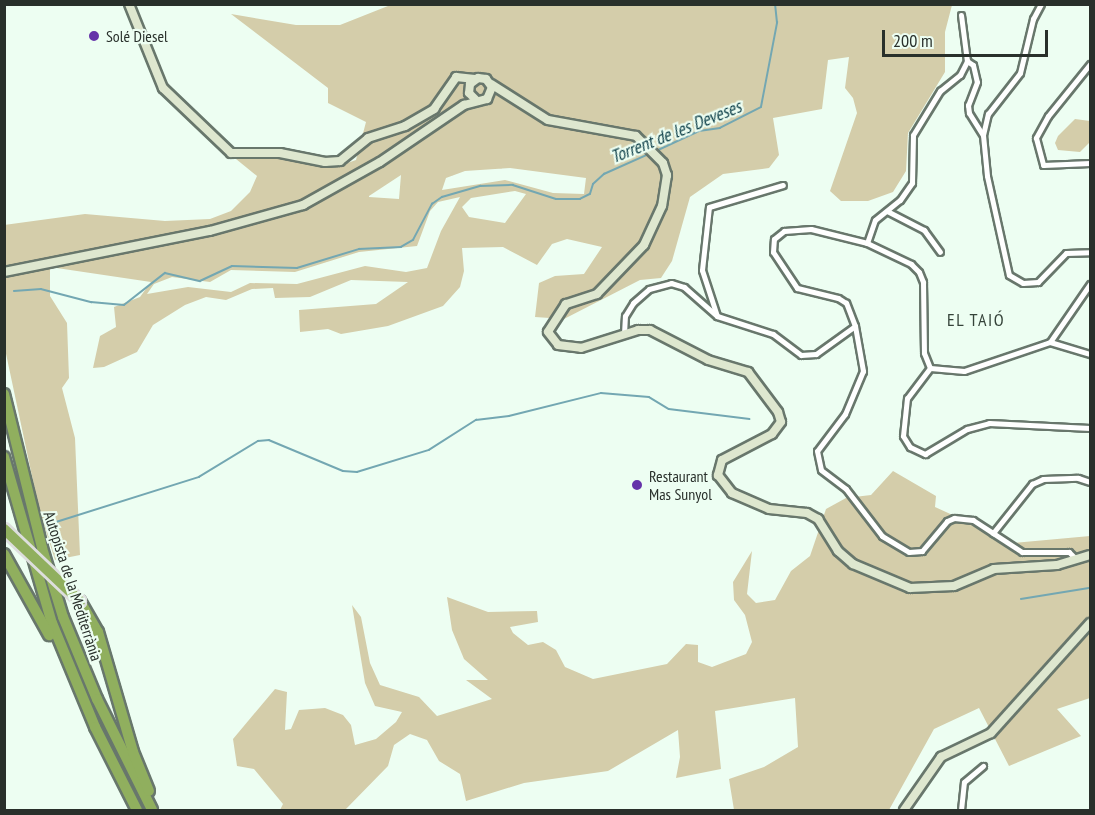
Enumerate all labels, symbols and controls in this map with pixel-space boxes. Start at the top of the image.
scale bar [885,18,1052,56]
place label: Solé Diesel [106,26,168,46]
marker: Solé Diesel [87,29,101,43]
text: 200 m [893,29,933,52]
water label: Torrent de les Deveses [607,96,745,168]
district label: EL TAIÓ [946,309,1006,331]
place label: Restaurant Mas Sunyol [649,466,712,504]
marker: Restaurant Mas Sunyol [630,478,644,492]
street label: Autopista de la Mediterrània [40,509,106,663]

